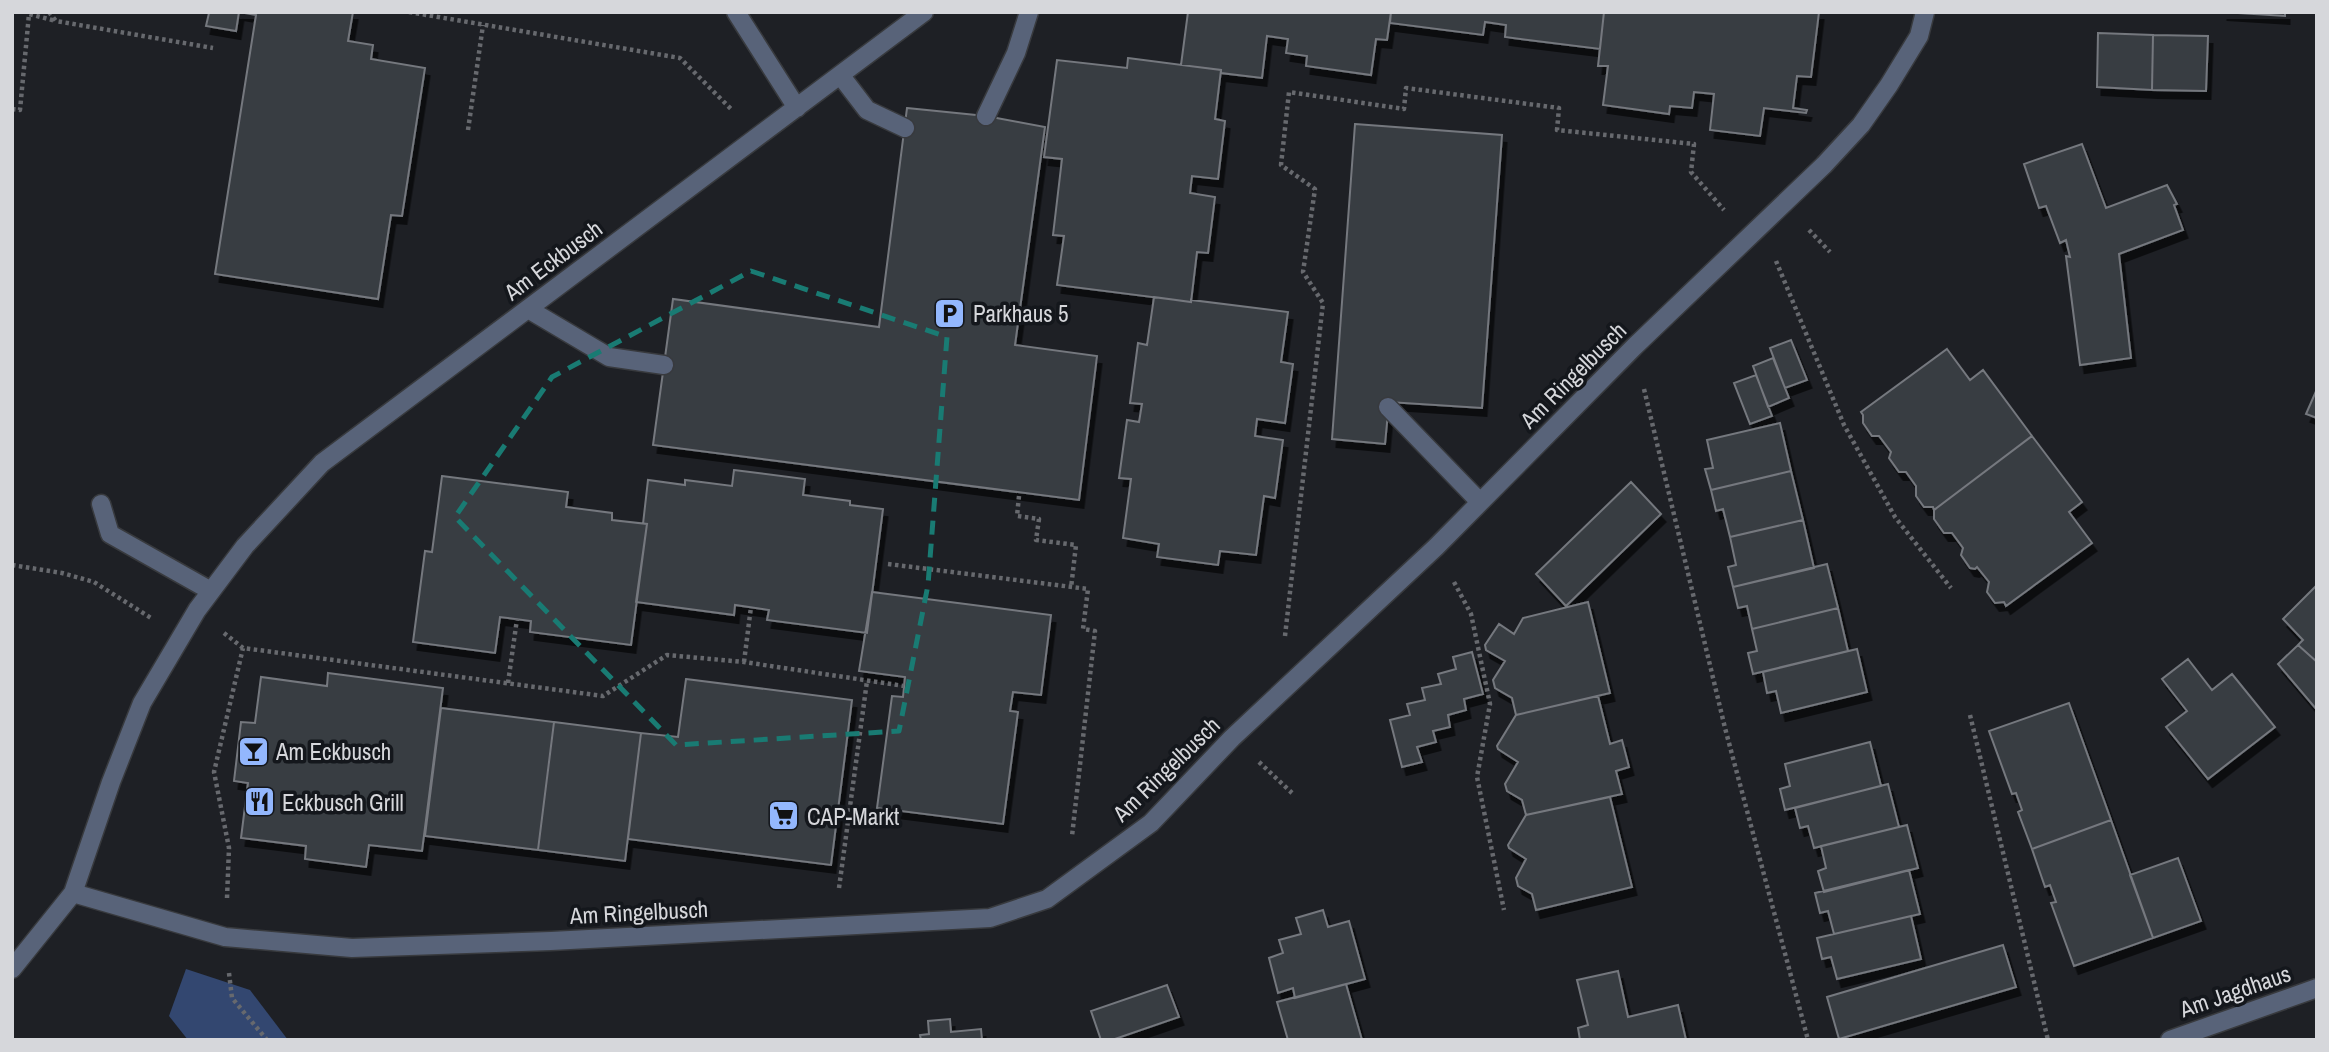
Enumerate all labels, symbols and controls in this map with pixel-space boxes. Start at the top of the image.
street label: Am Eckbusch [497,213,608,308]
parking icon: Parkhaus 5 [933,296,967,330]
place label: Parkhaus 5 [973,298,1068,329]
street label: Am Ringelbusch [1512,315,1633,436]
street label: Am Ringelbusch [1105,710,1227,829]
bar icon: Am Eckbusch [236,734,270,768]
place label: Am Eckbusch [275,736,391,767]
restaurant icon: Eckbusch Grill [242,785,276,819]
place label: Eckbusch Grill [282,787,404,818]
supermarket icon: CAP-Markt [767,799,801,833]
place label: CAP-Markt [807,801,899,832]
street label: Am Ringelbusch [568,893,709,931]
street label: Am Jagdhaus [2174,958,2295,1025]

